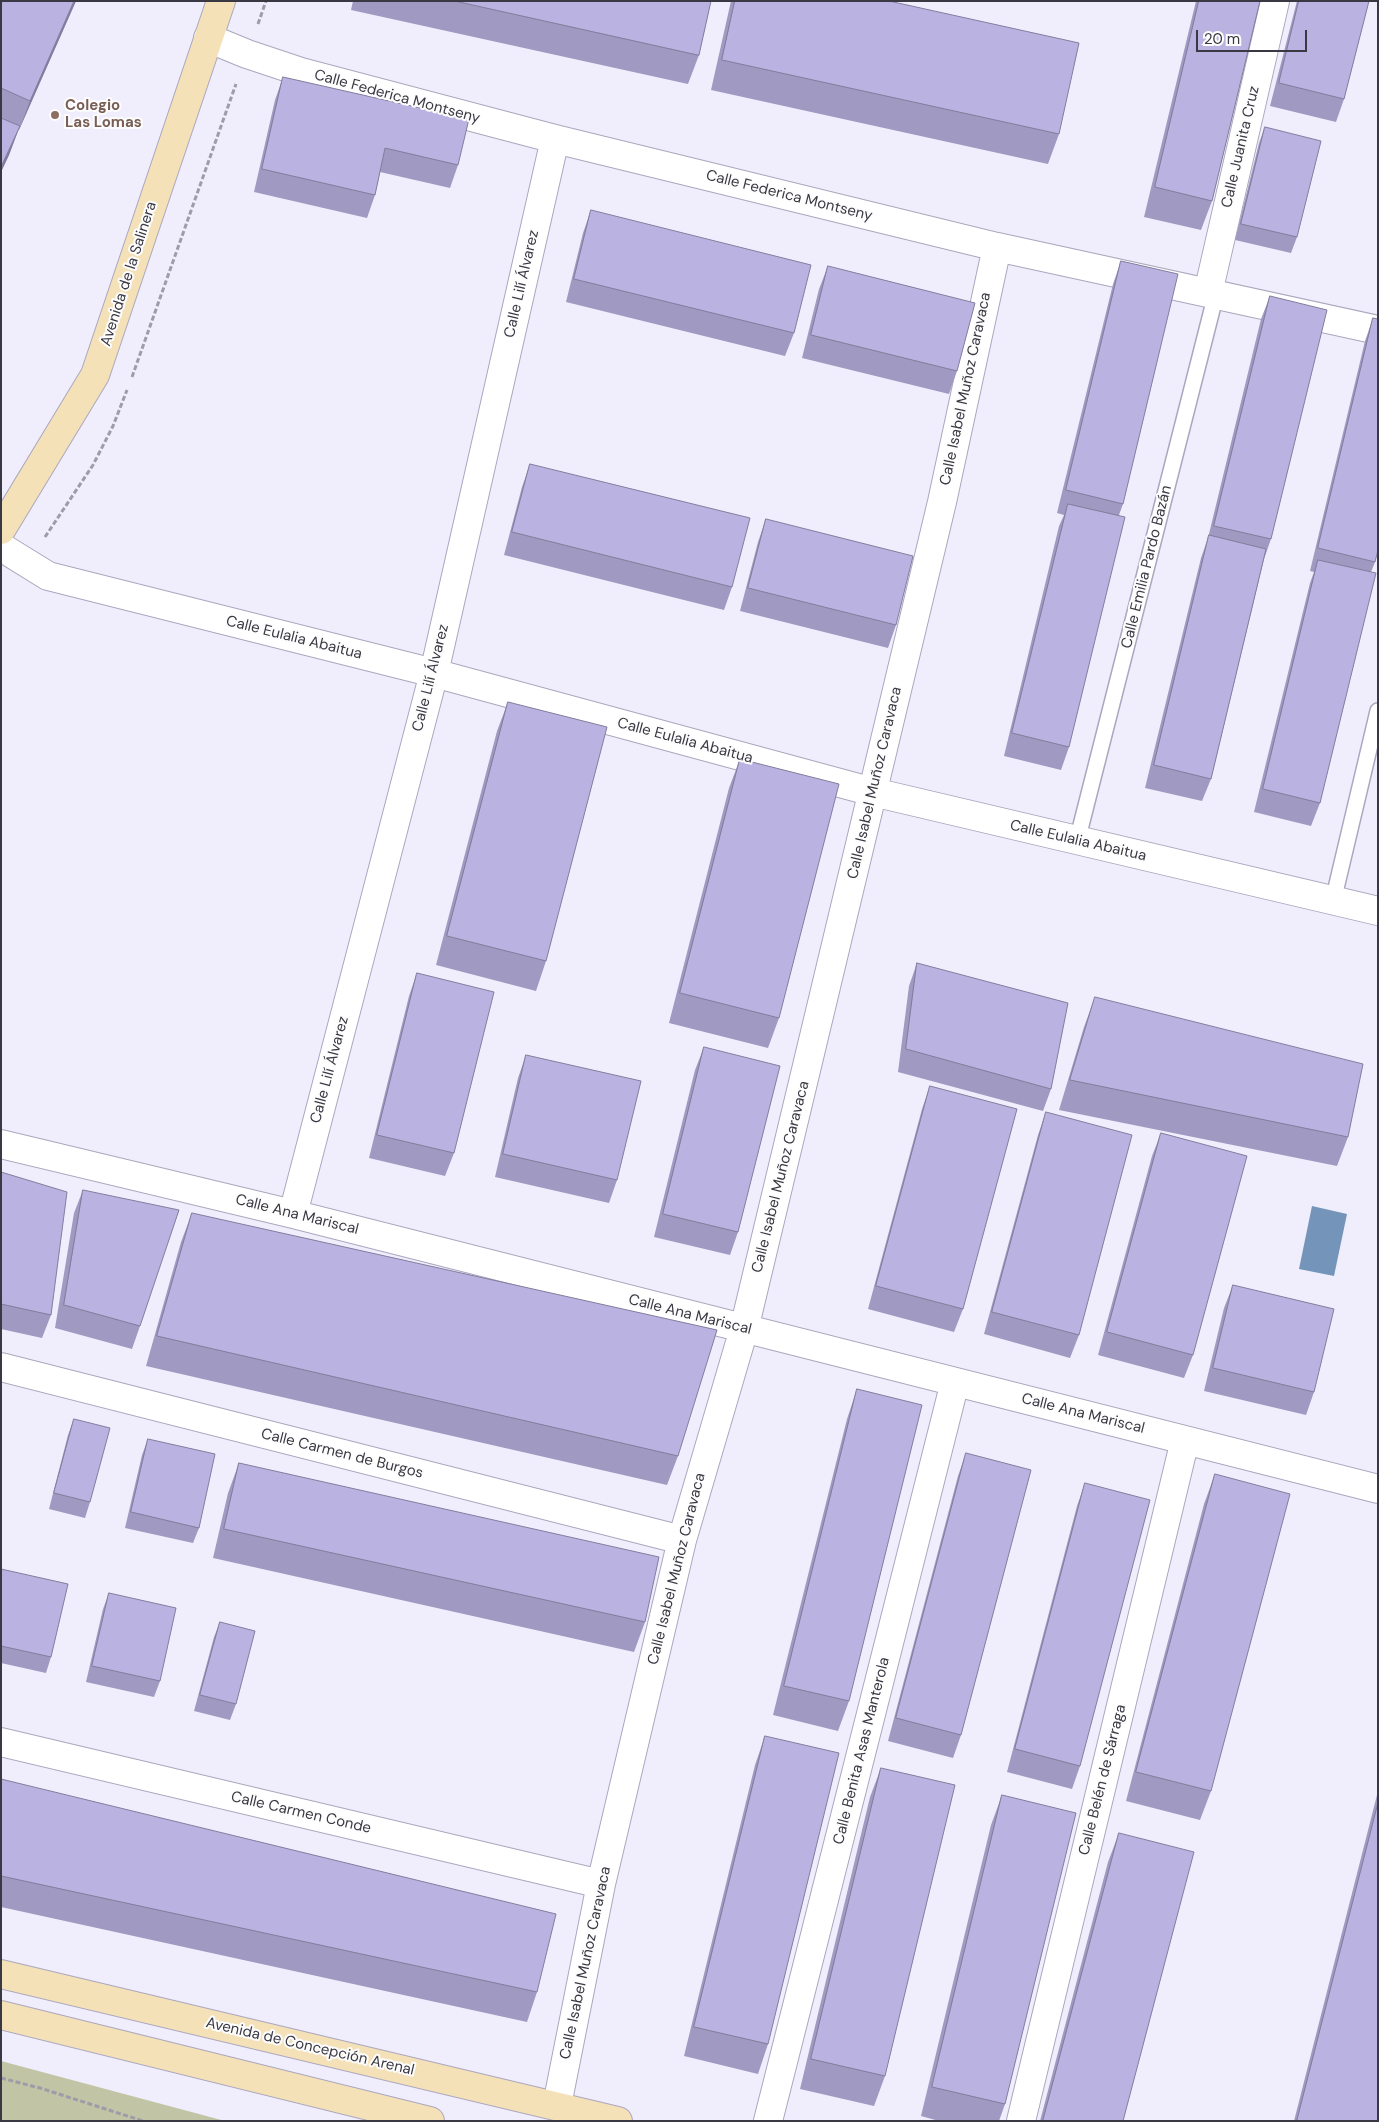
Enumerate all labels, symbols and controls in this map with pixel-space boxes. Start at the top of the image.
scale bar [1199,20,1310,52]
text: 20 m [1204,29,1240,49]
street label: Calle Federica Montseny [312,66,482,128]
street label: Calle Juanita Cruz [1218,84,1264,210]
place label: Colegio Las Lomas [65,97,142,132]
marker: Colegio Las Lomas [49,109,61,121]
street label: Calle Federica Montseny [704,167,874,225]
street label: Avenida de la Salinera [97,199,161,349]
street label: Calle Lilí Álvarez [501,228,543,340]
street label: Calle Isabel Muñoz Caravaca [937,291,995,487]
street label: Calle Emilia Pardo Bazán [1118,484,1176,650]
street label: Calle Eulalia Abaitua [224,612,364,664]
street label: Calle Lilí Álvarez [409,622,453,734]
street label: Calle Isabel Muñoz Caravaca [844,685,906,881]
street label: Calle Eulalia Abaitua [615,714,755,768]
street label: Calle Eulalia Abaitua [1008,817,1148,865]
street label: Calle Lilí Álvarez [307,1015,353,1125]
street label: Calle Isabel Muñoz Caravaca [748,1079,814,1275]
street label: Calle Ana Mariscal [234,1191,360,1239]
street label: Calle Ana Mariscal [627,1291,753,1339]
street label: Calle Ana Mariscal [1020,1390,1146,1438]
street label: Calle Carmen de Burgos [259,1425,425,1483]
street label: Calle Isabel Muñoz Caravaca [644,1471,710,1667]
street label: Calle Benita Asas Manterola [830,1656,894,1846]
street label: Calle Belén de Sárraga [1076,1703,1130,1857]
street label: Calle Carmen Conde [229,1788,373,1838]
street label: Calle Isabel Muñoz Caravaca [557,1865,615,2061]
street label: Avenida de Concepción Arenal [204,2014,416,2080]

